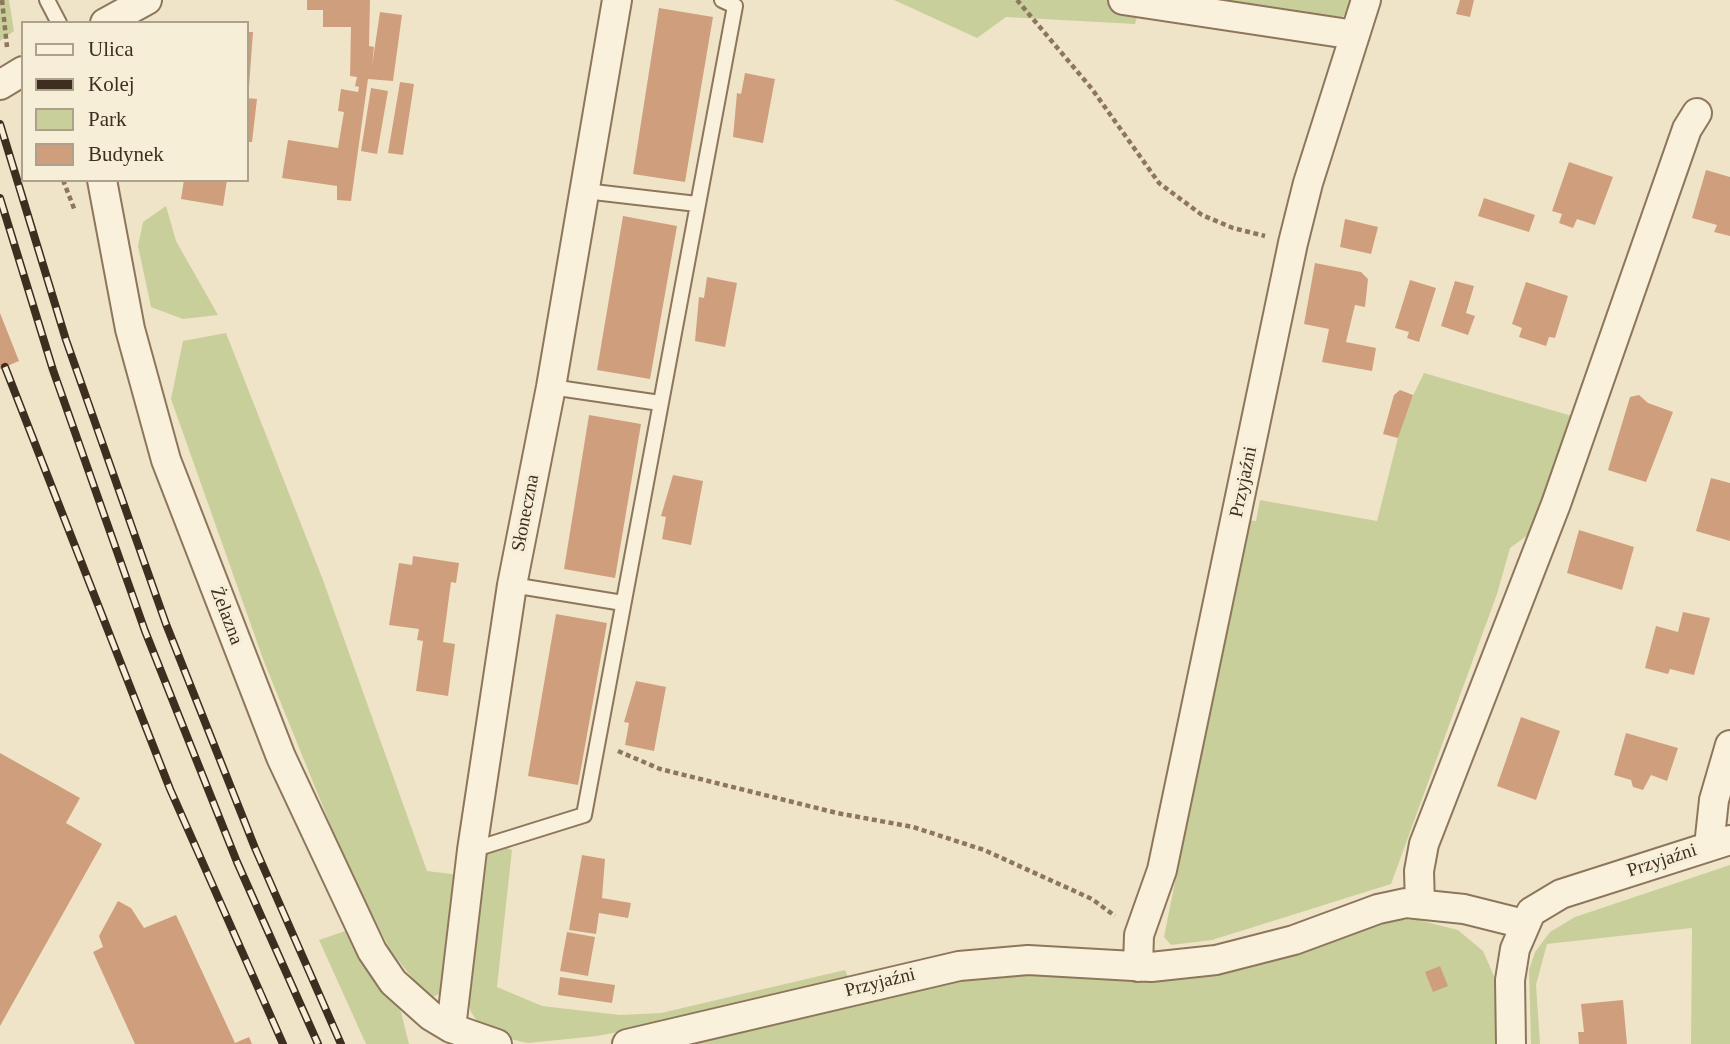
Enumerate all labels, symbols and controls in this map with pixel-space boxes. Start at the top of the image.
legend [21,21,248,182]
text: Ulica [88,37,133,61]
text: Kolej [88,72,135,96]
text: Park [88,107,127,131]
text: Budynek [88,142,164,166]
street label: Przyjaźni [1225,445,1263,519]
street label: Słoneczna [507,473,545,553]
street label: Żelazna [205,584,247,648]
street label: Przyjaźni [1624,839,1700,883]
street label: Przyjaźni [842,963,918,1003]

